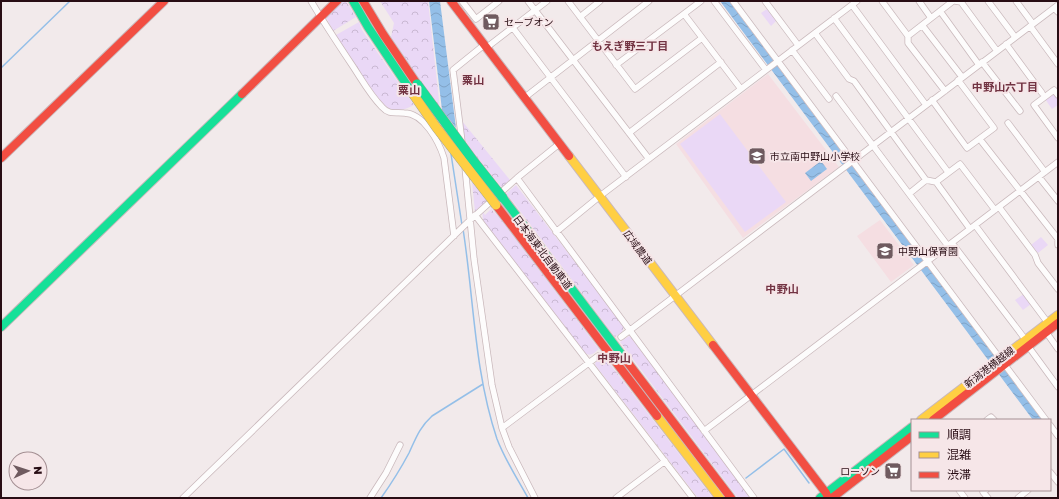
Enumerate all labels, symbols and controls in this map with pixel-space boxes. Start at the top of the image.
supermarket icon: セーブオン [481,12,501,32]
place label: セーブオン [504,16,553,28]
district label: もえぎ野三丁目 [592,39,668,52]
district label: 粟山 [462,73,484,86]
district label: 中野山六丁目 [972,80,1038,93]
district label: 粟山 [398,83,420,96]
school or university icon: 市立南中野山小学校 [747,146,767,166]
place label: 市立南中野山小学校 [770,150,860,162]
street label: 日本海東北自動車道 [511,212,575,292]
street label: 広域農道 [621,227,655,267]
school or university icon: 中野山保育園 [875,241,895,261]
place label: 中野山保育園 [898,245,958,257]
district label: 中野山 [766,282,799,295]
street label: 新潟港横越線 [962,344,1016,390]
district label: 中野山 [598,351,631,364]
legend [911,419,1051,491]
text: 順調 [947,427,971,442]
text: 混雑 [947,447,971,462]
north arrow [8,451,48,491]
supermarket icon: ローソン [883,461,903,481]
place label: ローソン [840,465,880,477]
text: N [32,466,45,475]
text: 渋滞 [947,467,971,482]

